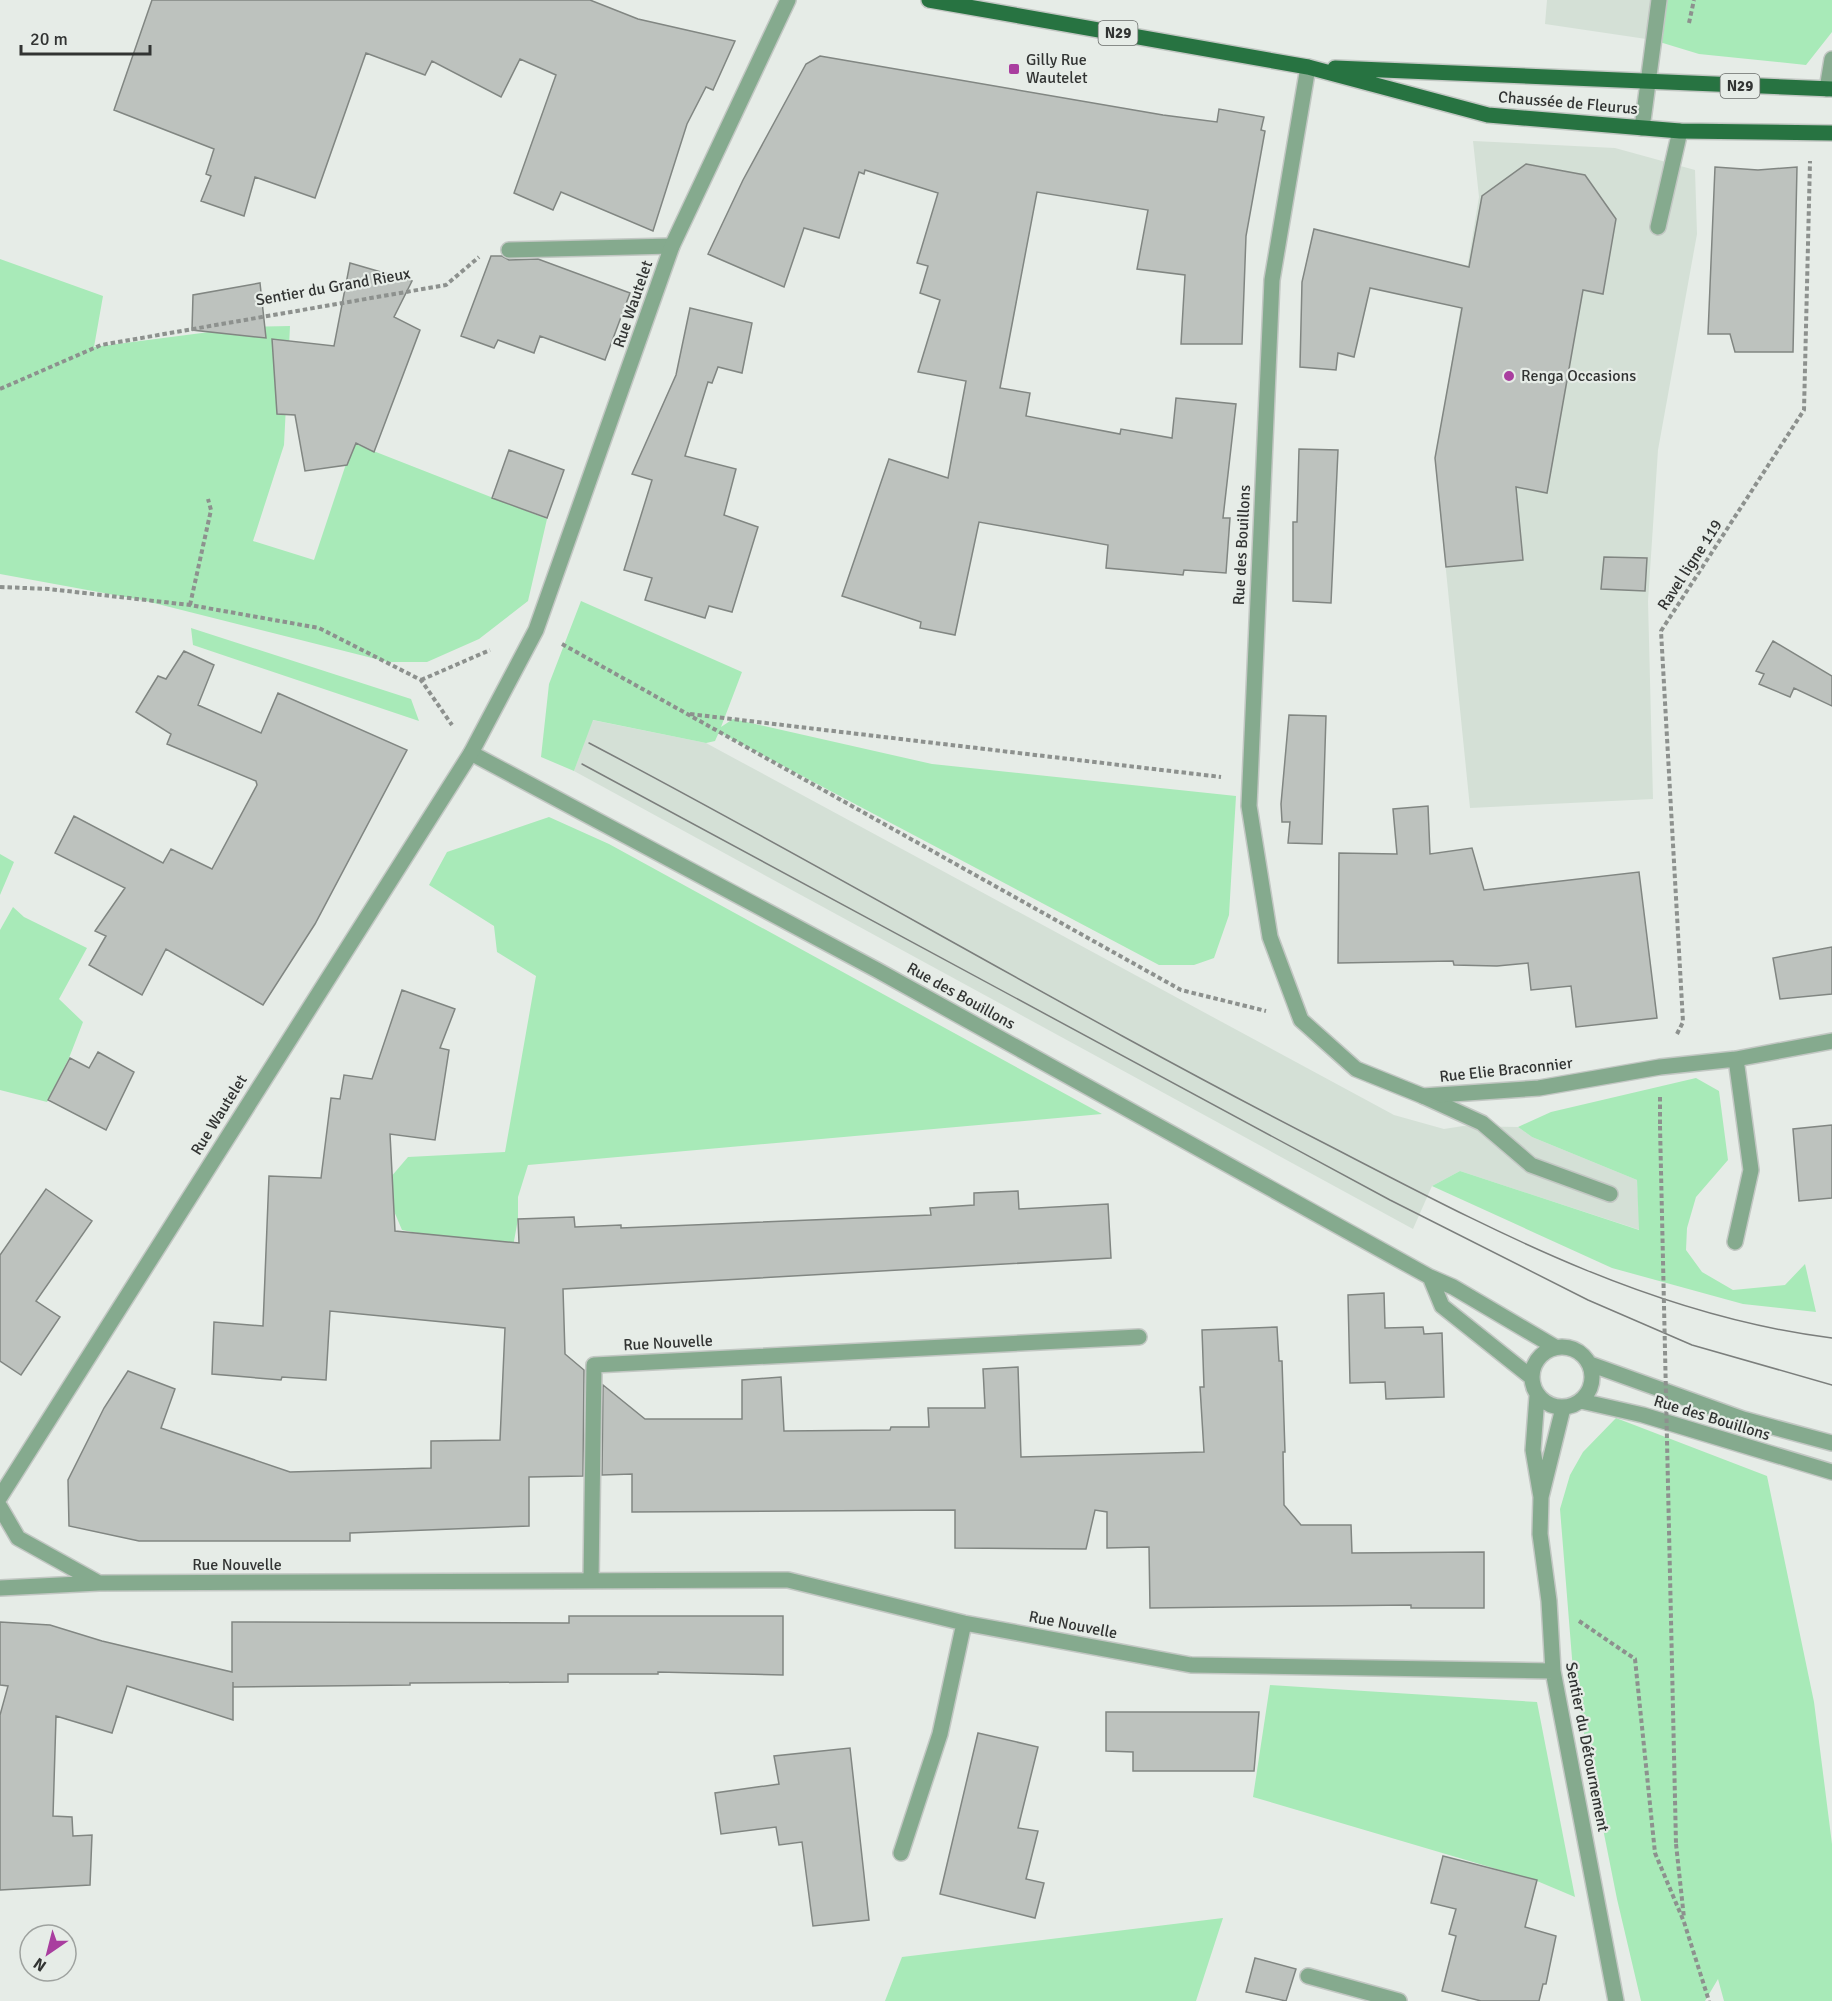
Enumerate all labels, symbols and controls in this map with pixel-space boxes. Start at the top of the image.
scale bar [21,18,150,56]
road number: N29 [1098,21,1138,45]
text: 20 m [30,28,68,50]
place label: Gilly Rue Wautelet [1026,50,1088,88]
marker: Gilly Rue Wautelet [1007,62,1021,76]
road number: N29 [1720,74,1760,98]
street label: Chaussée de Fleurus [1497,87,1639,119]
street label: Rue Wautelet [609,257,657,350]
street label: Sentier du Grand Rieux [254,263,413,310]
place label: Renga Occasions [1521,366,1636,386]
marker: Renga Occasions [1502,369,1516,383]
street label: Rue des Bouillons [1229,484,1255,606]
street label: Ravel ligne 119 [1653,516,1727,614]
street label: Rue des Bouillons [903,958,1019,1034]
street label: Rue Elie Braconnier [1438,1053,1574,1087]
street label: Rue Wautelet [186,1071,252,1159]
street label: Rue Nouvelle [623,1331,713,1355]
street label: Rue des Bouillons [1651,1391,1773,1445]
street label: Rue Nouvelle [192,1555,282,1575]
street label: Rue Nouvelle [1027,1607,1119,1643]
street label: Sentier du Détournement [1561,1660,1613,1834]
north arrow [18,1923,78,1983]
text: N [30,1953,50,1976]

